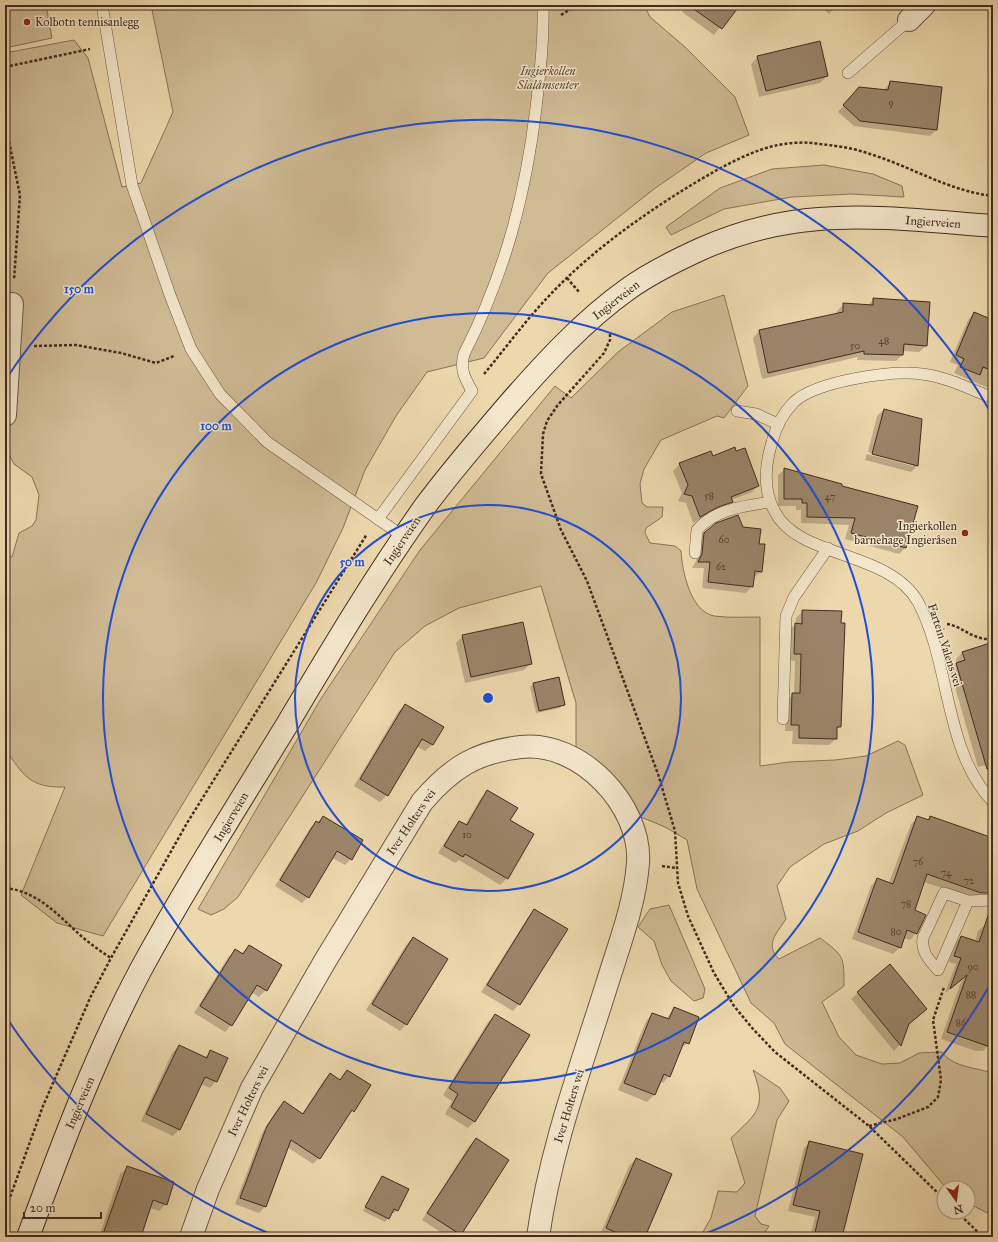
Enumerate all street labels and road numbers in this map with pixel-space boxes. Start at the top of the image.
street label: Ingierveien [905,213,962,232]
street label: Ingierveien [590,277,643,323]
street label: Ingierveien [381,514,424,568]
street label: Fartein Valens vei [925,602,965,689]
street label: Iver Holters vei [384,786,439,858]
street label: Ingierveien [211,789,252,845]
street label: Iver Holters vei [225,1063,271,1139]
street label: Iver Holters vei [551,1067,587,1145]
street label: Ingierveien [63,1074,98,1132]

